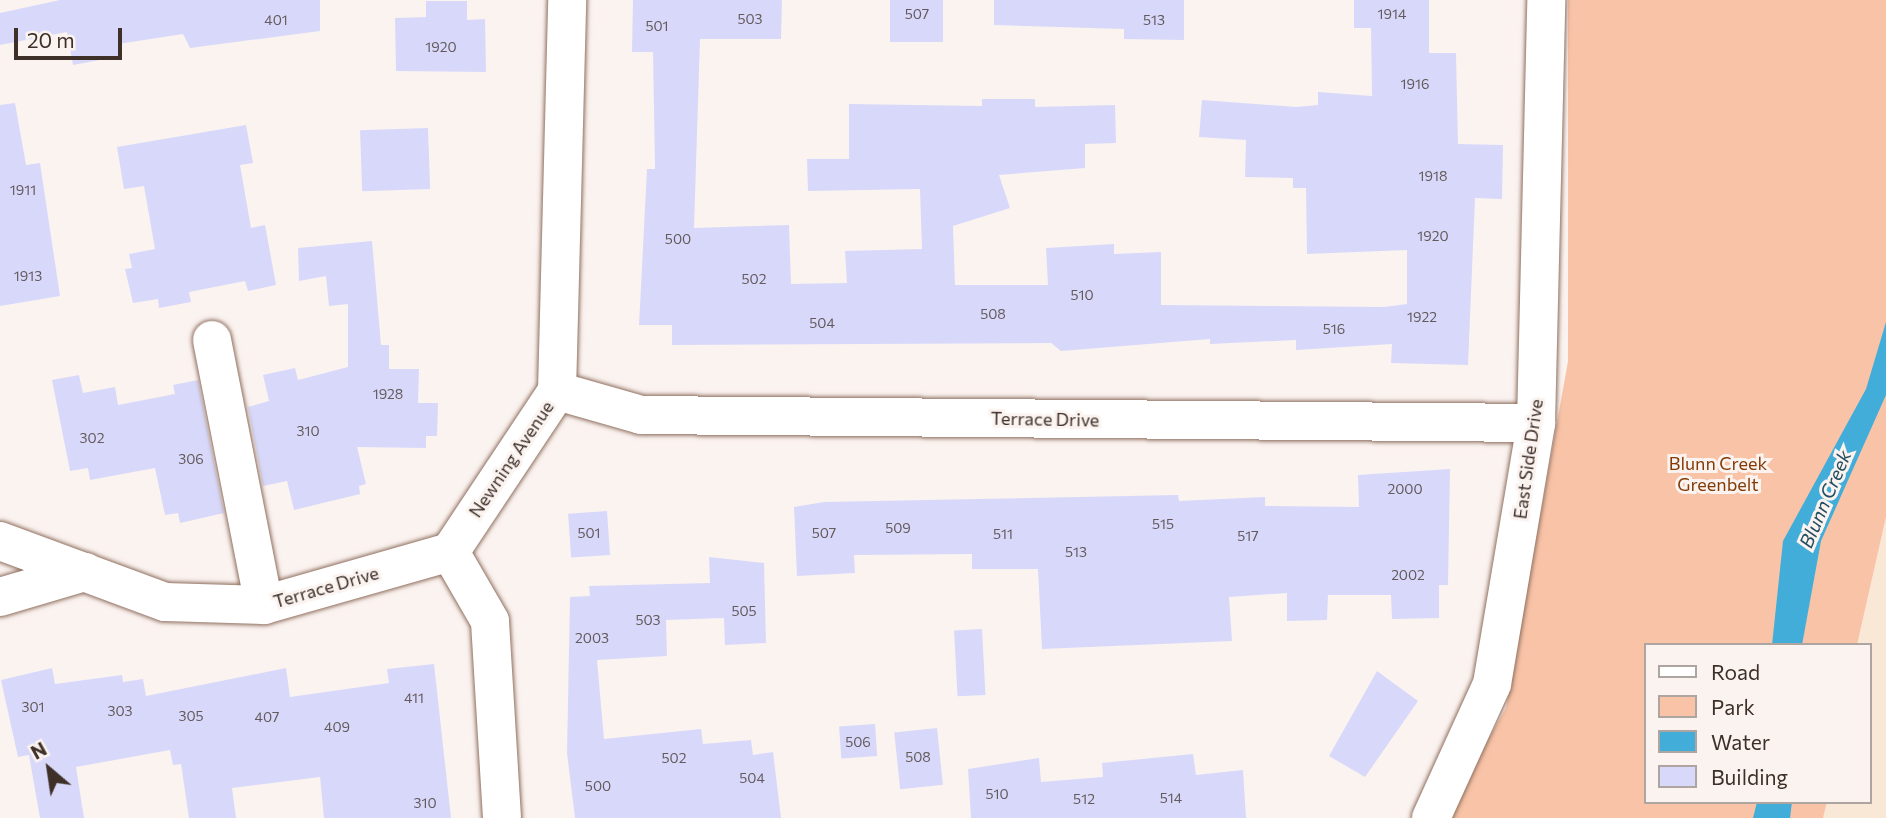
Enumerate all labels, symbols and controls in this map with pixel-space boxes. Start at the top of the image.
house number: 507 [905,6,929,22]
house number: 1914 [1378,6,1406,22]
house number: 503 [737,11,763,27]
house number: 401 [264,12,288,28]
house number: 513 [1143,12,1165,28]
scale bar [18,14,126,58]
house number: 501 [645,18,669,34]
text: 20 m [27,27,75,52]
house number: 1920 [425,39,457,55]
house number: 1916 [1401,76,1429,92]
house number: 1918 [1419,168,1447,184]
house number: 1911 [10,182,36,198]
house number: 1920 [1417,228,1449,244]
house number: 500 [665,231,691,247]
house number: 1913 [14,268,42,284]
house number: 502 [742,271,766,287]
house number: 510 [1070,287,1094,303]
house number: 508 [980,306,1006,322]
house number: 1922 [1407,309,1437,325]
house number: 504 [809,315,835,331]
house number: 516 [1323,321,1345,337]
house number: 1928 [373,386,403,402]
street label: Newning Avenue [464,397,558,521]
street label: East Side Drive [1509,398,1547,520]
street label: Terrace Drive [991,407,1099,431]
house number: 310 [296,423,320,439]
house number: 302 [80,430,104,446]
water label: Blunn Creek [1794,447,1856,551]
house number: 306 [178,451,204,467]
park label: Blunn Creek Greenbelt [1669,453,1767,496]
house number: 2000 [1387,481,1423,497]
house number: 515 [1152,516,1174,532]
house number: 509 [885,520,911,536]
house number: 501 [577,525,601,541]
house number: 507 [812,525,836,541]
house number: 511 [993,526,1013,542]
house number: 517 [1237,528,1259,544]
house number: 513 [1065,544,1087,560]
street label: Terrace Drive [271,562,381,612]
house number: 2002 [1391,567,1425,583]
house number: 505 [731,603,757,619]
house number: 503 [635,612,661,628]
house number: 2003 [575,630,609,646]
legend [1644,643,1872,804]
text: Road [1711,659,1760,684]
house number: 411 [404,690,424,706]
text: Park [1711,694,1755,719]
house number: 301 [21,699,45,715]
house number: 303 [107,703,133,719]
house number: 305 [178,708,204,724]
house number: 407 [255,709,279,725]
house number: 409 [324,719,350,735]
text: Water [1711,729,1770,754]
north arrow [14,734,84,804]
house number: 506 [845,734,871,750]
text: N [27,737,50,764]
house number: 508 [905,749,931,765]
house number: 502 [662,750,686,766]
text: Building [1711,764,1788,789]
house number: 504 [739,770,765,786]
house number: 500 [585,778,611,794]
house number: 510 [985,786,1009,802]
house number: 514 [1160,790,1182,806]
house number: 512 [1073,791,1095,807]
house number: 310 [413,795,437,811]

